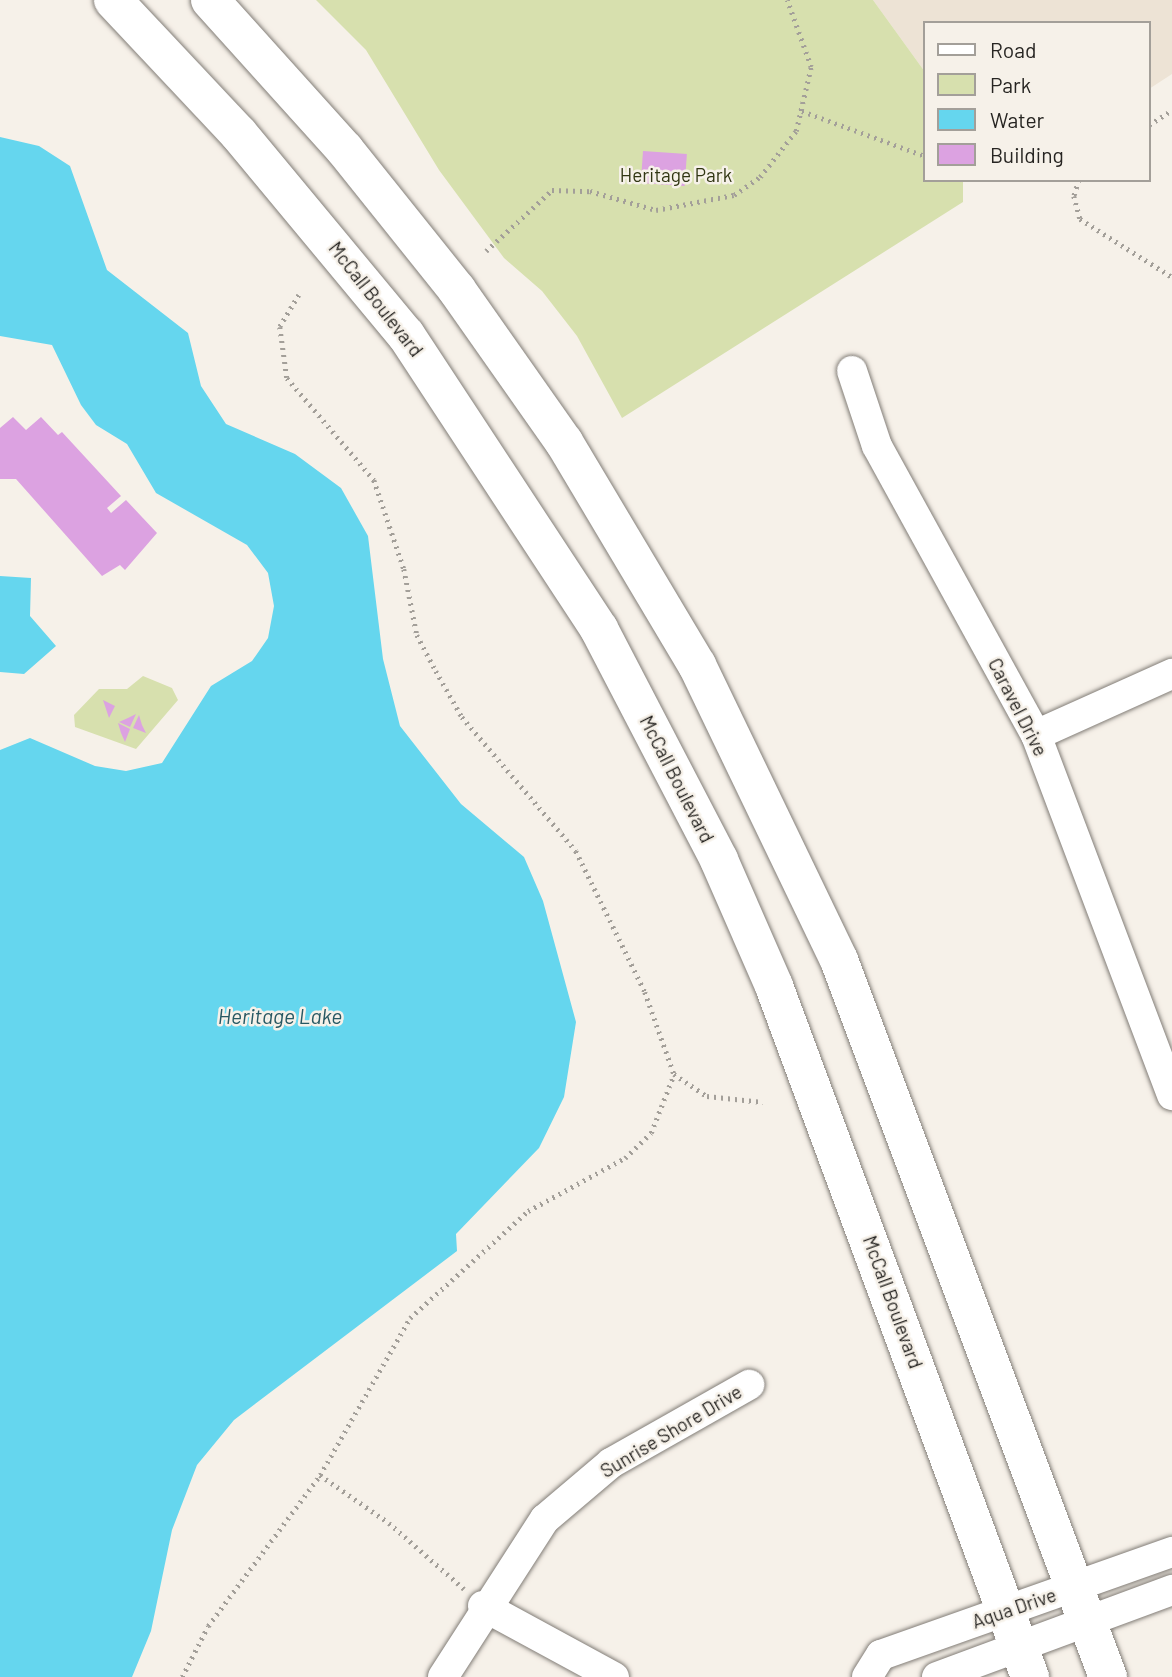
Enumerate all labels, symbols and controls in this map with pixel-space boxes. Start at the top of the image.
legend [923,21,1151,182]
text: Road [990,37,1036,62]
text: Park [990,72,1031,97]
text: Water [990,107,1044,132]
text: Building [990,142,1064,167]
park label: Heritage Park [620,164,732,186]
street label: McCall Boulevard [324,237,428,361]
street label: Caravel Drive [984,654,1052,760]
street label: McCall Boulevard [635,712,719,846]
water label: Heritage Lake [218,1003,342,1029]
street label: McCall Boulevard [858,1233,928,1371]
street label: Sunrise Shore Drive [596,1380,746,1482]
street label: Aqua Drive [969,1583,1059,1633]

